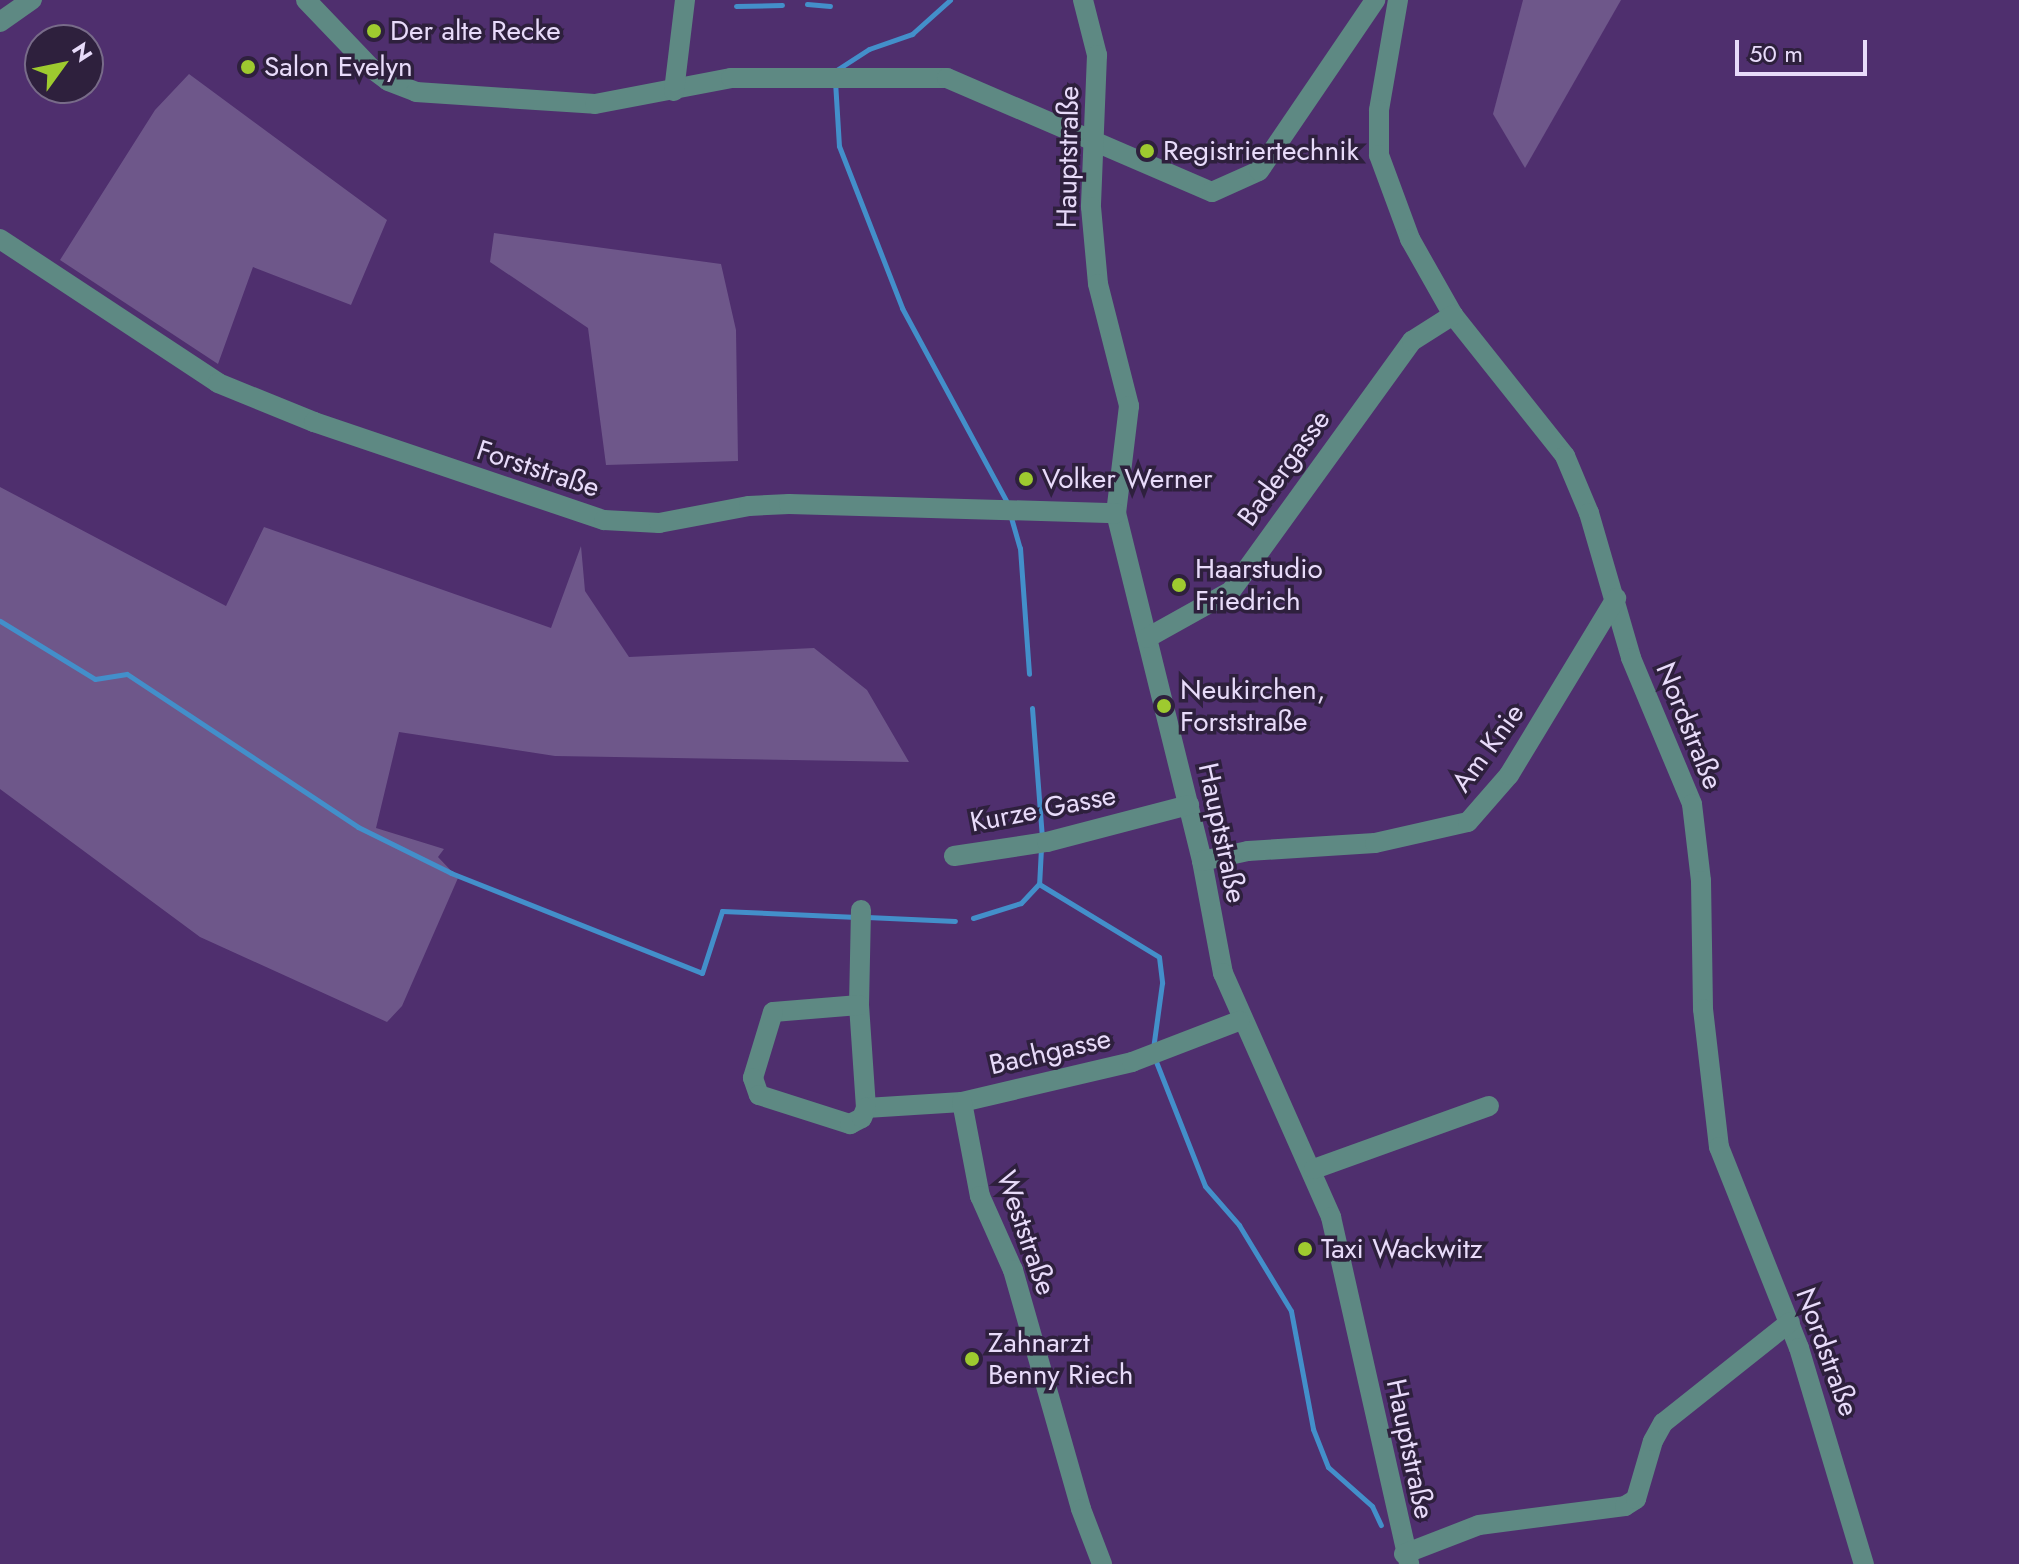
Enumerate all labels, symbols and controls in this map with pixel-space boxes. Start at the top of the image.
place label: Der alte Recke [390,14,561,48]
marker: Der alte Recke [365,22,383,40]
north arrow [24,24,104,104]
scale bar [1739,24,1871,74]
text: N [64,36,101,68]
text: 50 m [1749,36,1803,71]
place label: Salon Evelyn [264,50,413,84]
marker: Salon Evelyn [239,58,257,76]
street label: Hauptstraße [1050,86,1086,228]
place label: Registriertechnik [1163,134,1359,168]
marker: Registriertechnik [1138,142,1156,160]
street label: Badergasse [1231,403,1337,533]
street label: Forststraße [472,433,604,505]
place label: Volker Werner [1042,462,1213,496]
marker: Volker Werner [1017,470,1035,488]
place label: Haarstudio Friedrich [1195,552,1323,618]
marker: Haarstudio Friedrich [1170,576,1188,594]
street label: Nordstraße [1648,658,1730,794]
place label: Neukirchen, Forststraße [1180,673,1325,739]
marker: Neukirchen, Forststraße [1155,697,1173,715]
street label: Am Knie [1445,697,1531,799]
street label: Hauptstraße [1191,760,1253,906]
street label: Kurze Gasse [967,778,1119,840]
street label: Bachgasse [986,1022,1114,1082]
street label: Weststraße [989,1166,1063,1300]
place label: Taxi Wackwitz [1321,1232,1483,1266]
marker: Taxi Wackwitz [1296,1240,1314,1258]
street label: Nordstraße [1788,1283,1866,1421]
place label: Zahnarzt Benny Riech [988,1326,1133,1392]
marker: Zahnarzt Benny Riech [963,1350,981,1368]
street label: Hauptstraße [1379,1376,1441,1522]

